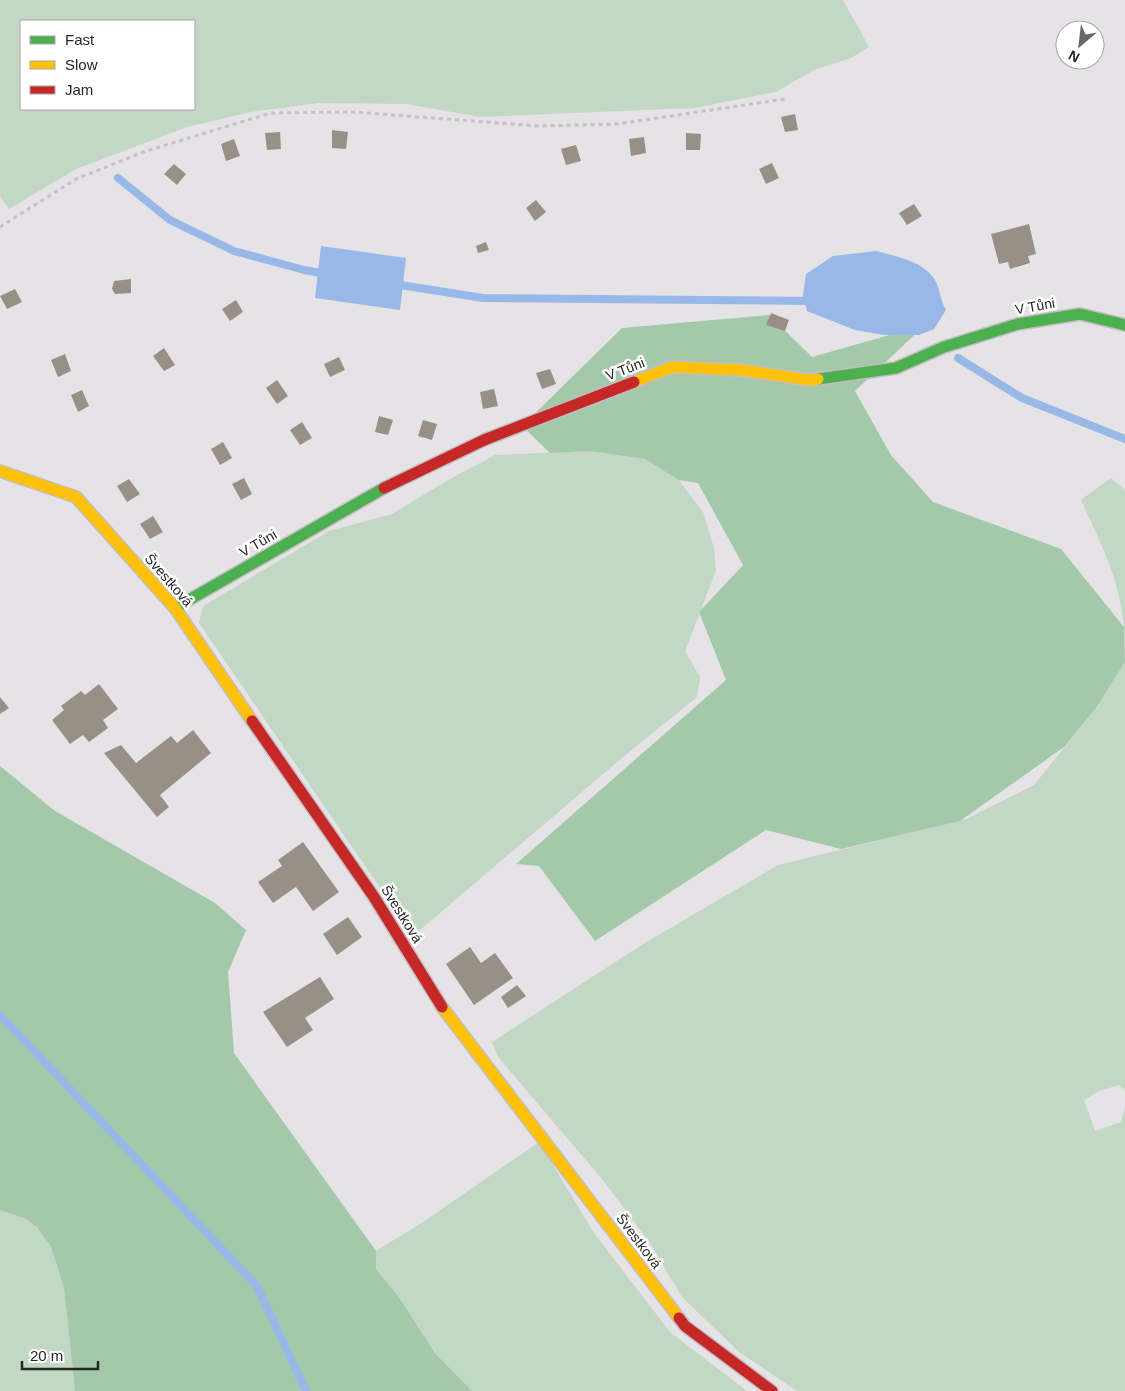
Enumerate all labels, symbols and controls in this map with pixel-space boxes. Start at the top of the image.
legend [20,20,195,110]
north arrow [1055,20,1105,70]
text: Fast [65,31,95,48]
text: N [1066,47,1082,66]
text: Slow [65,56,98,73]
text: Jam [65,81,93,98]
street label: V Tůni [1014,295,1056,317]
street label: V Tůni [603,354,647,384]
street label: V Tůni [237,526,279,560]
street label: Švestková [142,550,196,610]
street label: Švestková [378,882,426,946]
street label: Švestková [613,1210,665,1272]
scale bar [22,1338,99,1370]
text: 20 m [30,1347,63,1364]

